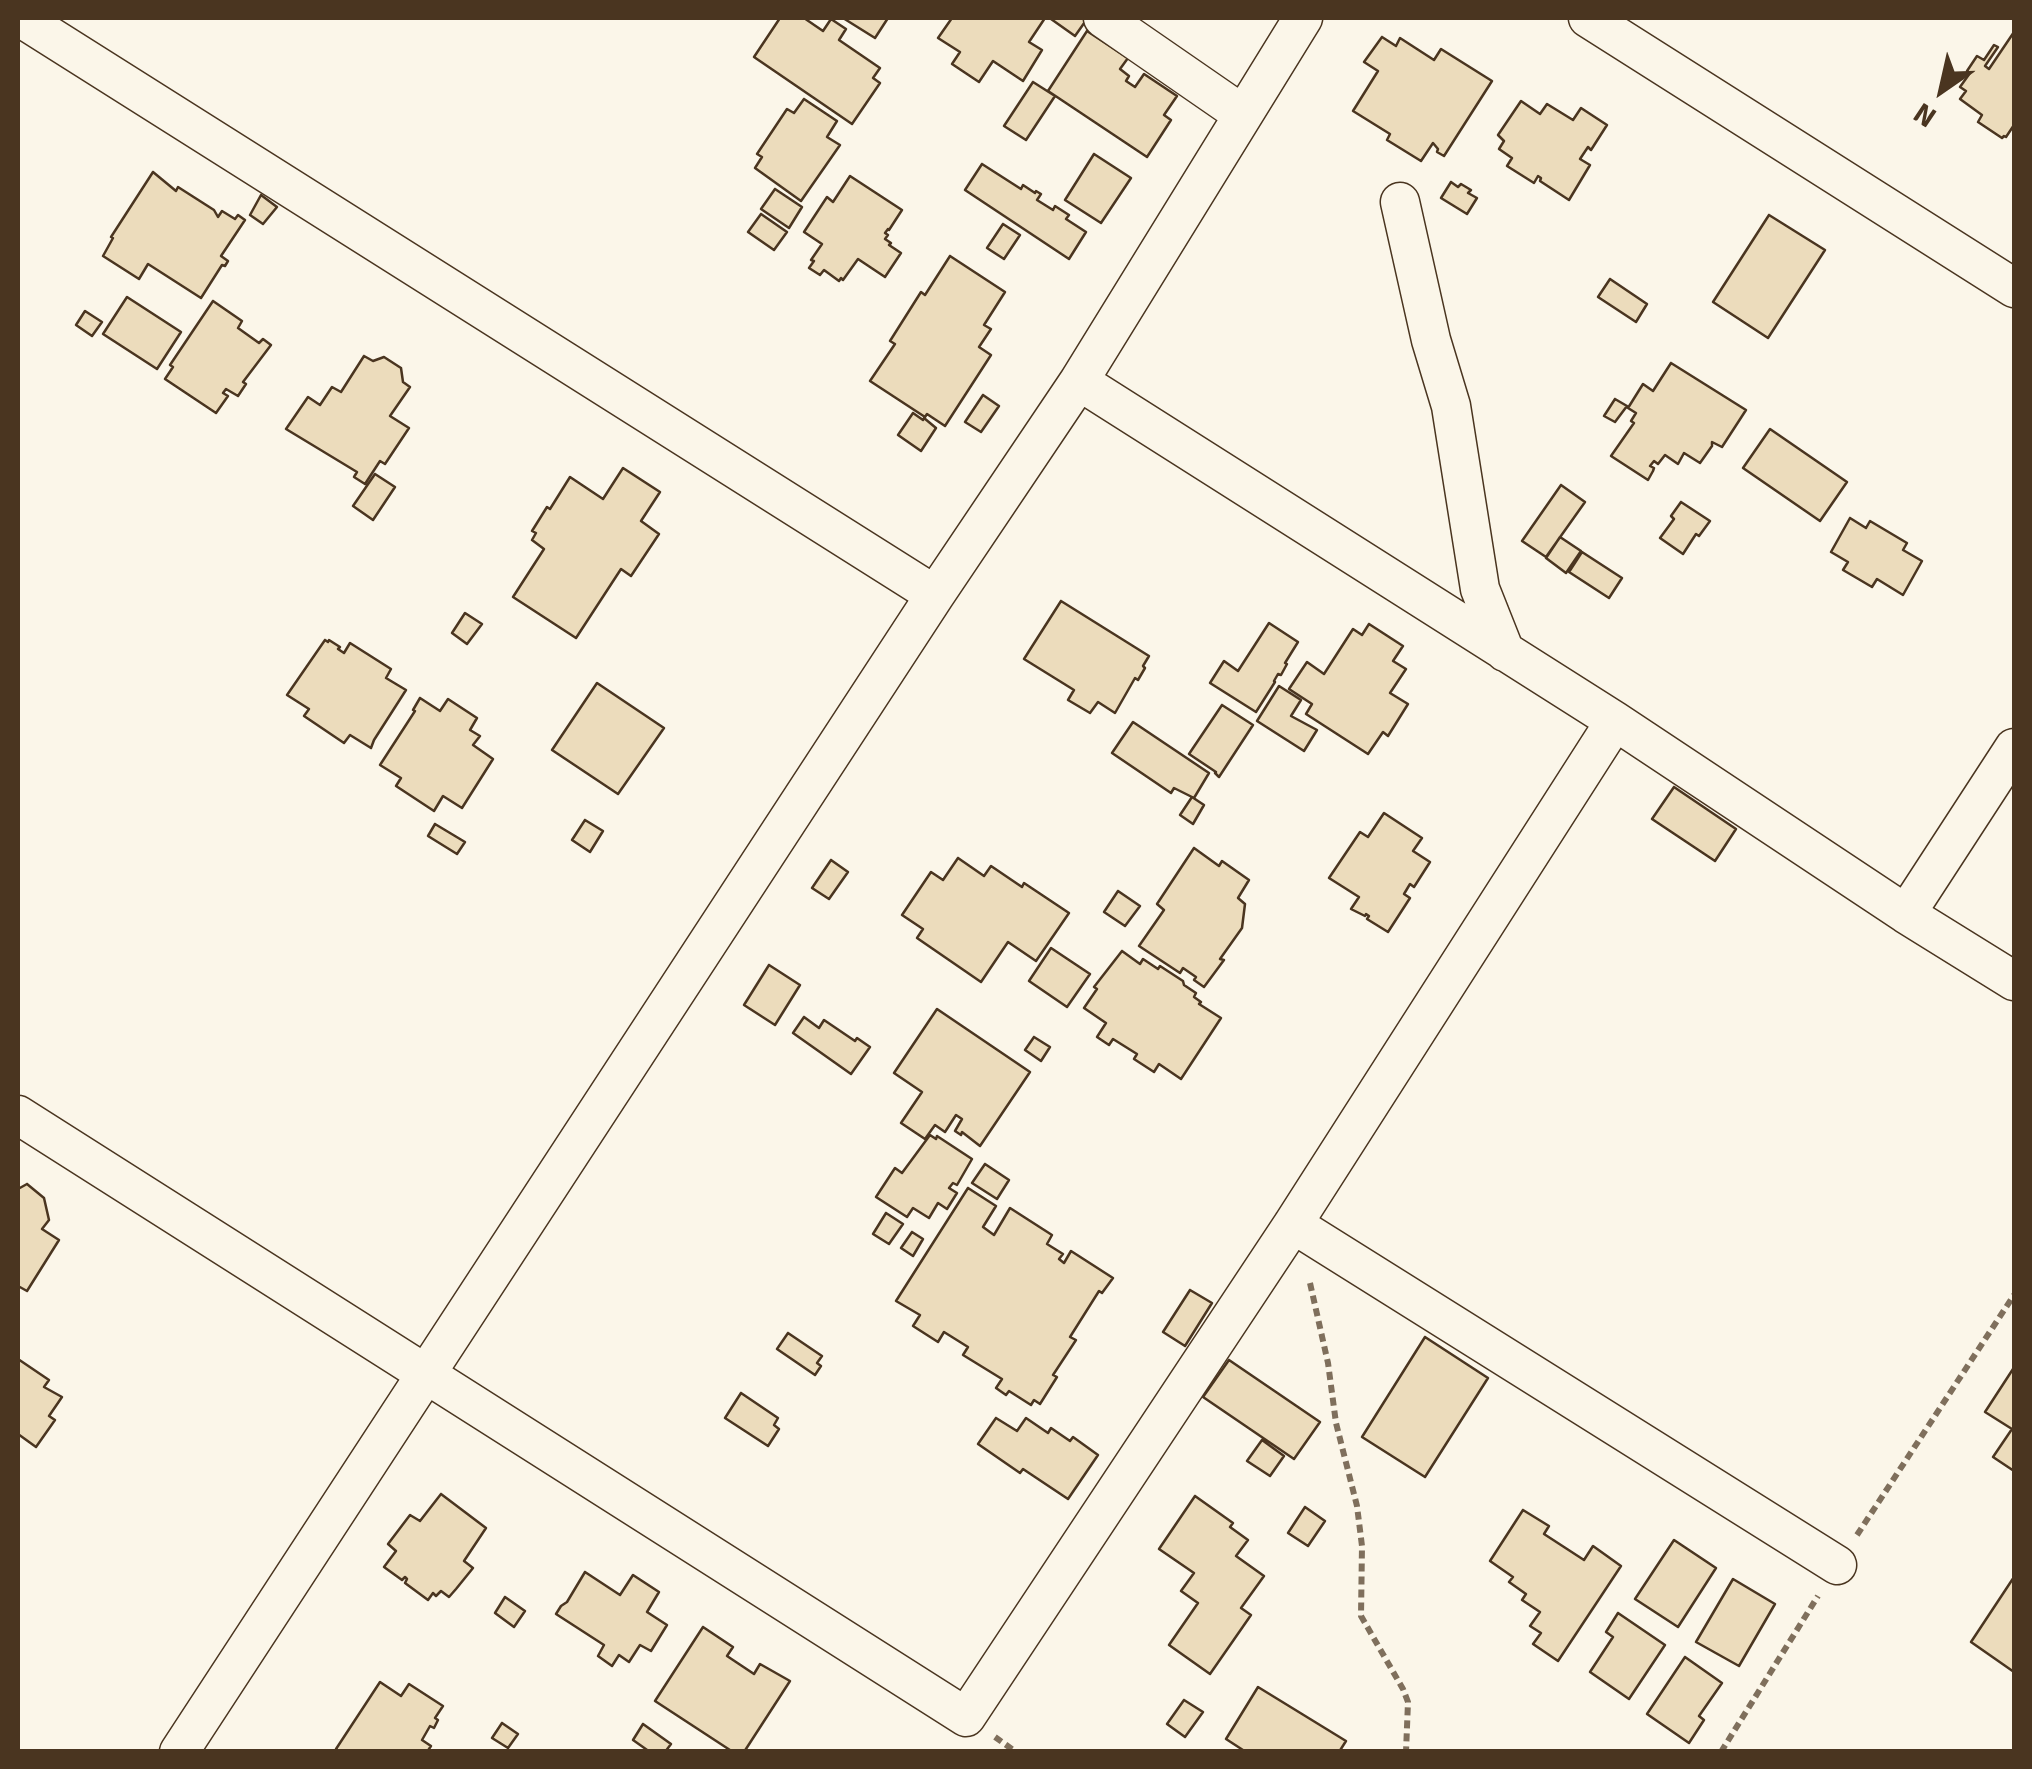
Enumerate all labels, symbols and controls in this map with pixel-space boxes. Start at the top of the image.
north arrow [1892,40,1992,140]
text: N [1908,95,1943,134]

